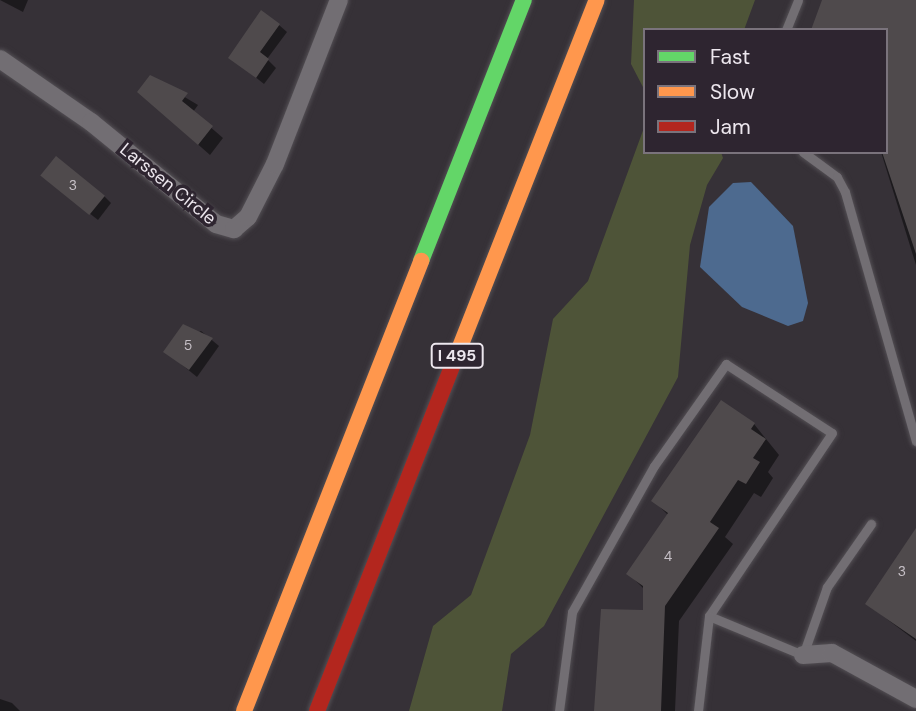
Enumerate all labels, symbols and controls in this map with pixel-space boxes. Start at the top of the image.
legend [643,28,888,154]
text: Fast [710,43,750,71]
text: Slow [710,78,755,106]
text: Jam [710,113,751,141]
street label: Larssen Circle [116,139,220,229]
house number: 3 [69,177,77,193]
house number: 5 [184,337,192,353]
road number: I 495 [429,344,485,368]
house number: 4 [664,548,672,564]
house number: 3 [898,563,906,579]

